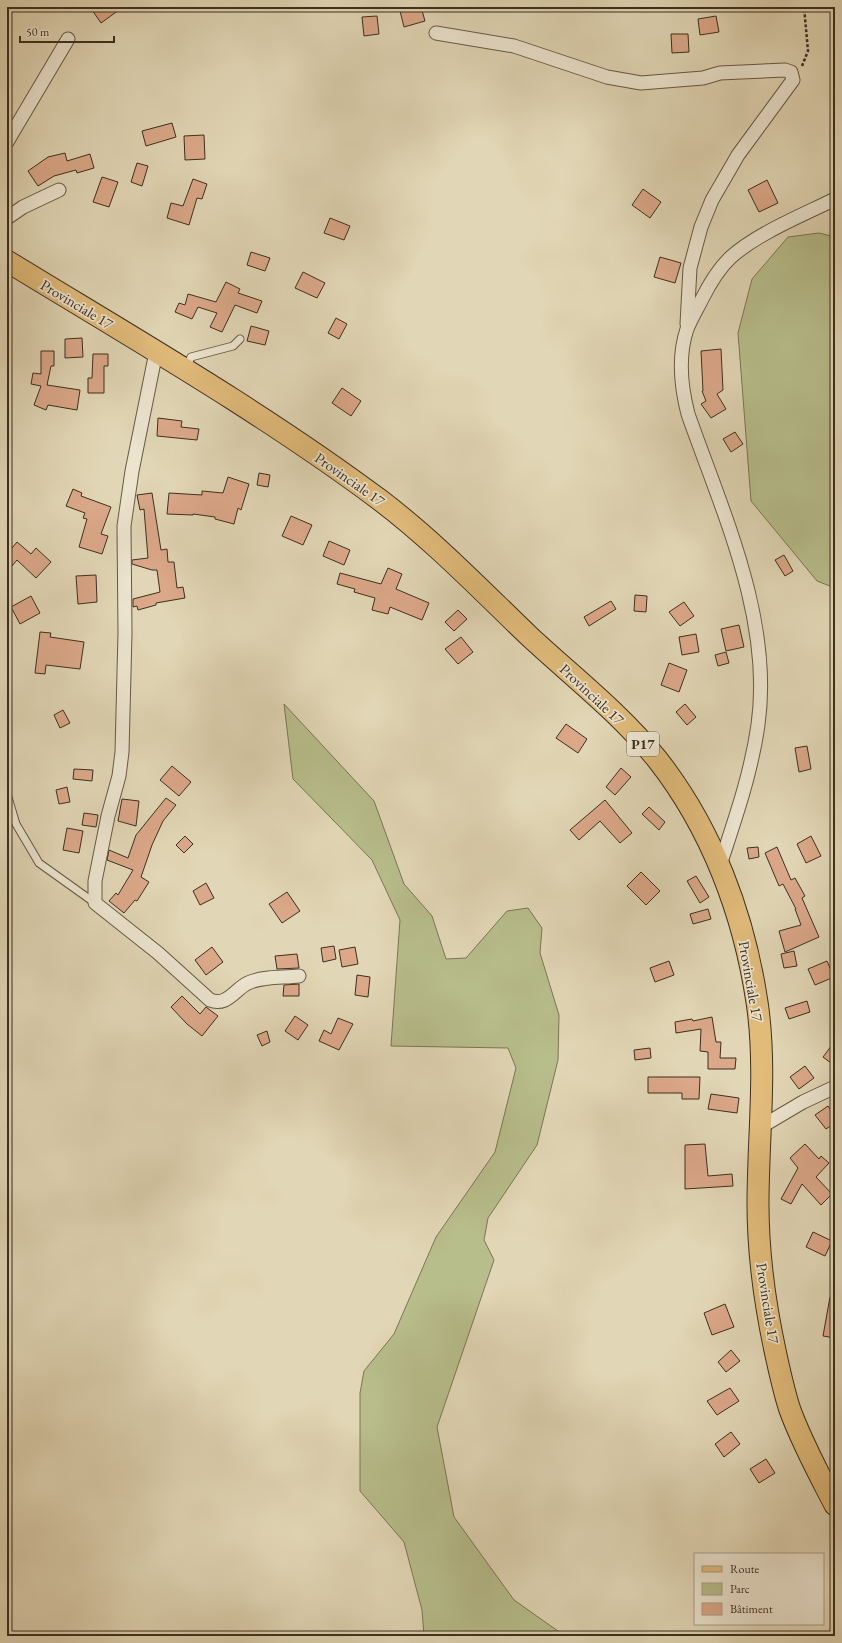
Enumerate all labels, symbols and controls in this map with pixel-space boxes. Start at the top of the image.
scale bar [20,18,114,44]
text: 50 m [26,24,50,40]
street label: Provinciale 17 [37,275,117,333]
street label: Provinciale 17 [311,448,389,511]
street label: Provinciale 17 [556,659,629,729]
road number: P17 [627,732,659,756]
street label: Provinciale 17 [735,939,768,1023]
street label: Provinciale 17 [752,1261,784,1345]
legend [694,1553,824,1625]
text: Route [730,1561,760,1577]
text: Parc [730,1581,750,1597]
text: Bâtiment [730,1601,773,1617]

